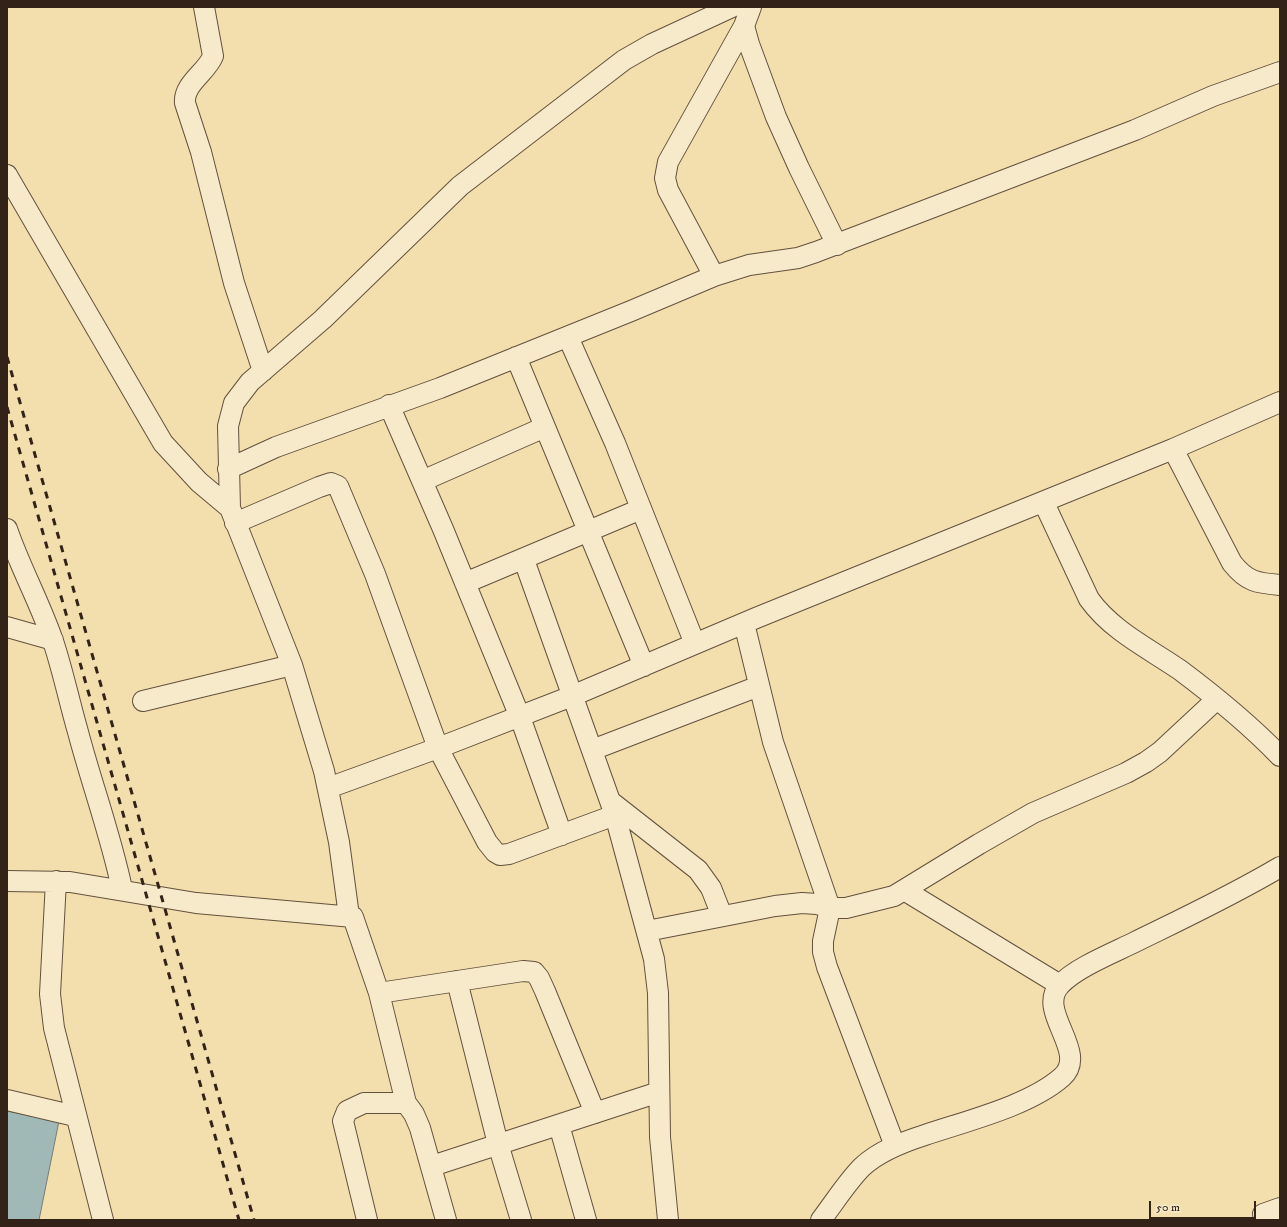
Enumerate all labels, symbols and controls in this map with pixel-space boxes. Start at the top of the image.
scale bar [1151,1193,1258,1219]
text: 50 m [1156,1200,1180,1215]

